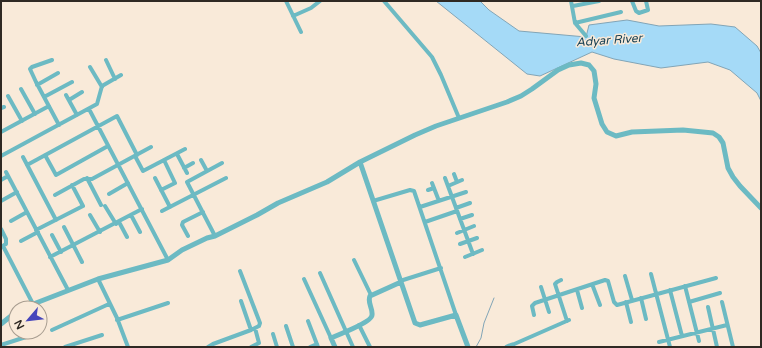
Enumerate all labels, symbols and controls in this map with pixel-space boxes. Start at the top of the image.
water label: Adyar River [575,31,644,49]
north arrow [8,300,48,340]
text: N [12,318,27,331]

